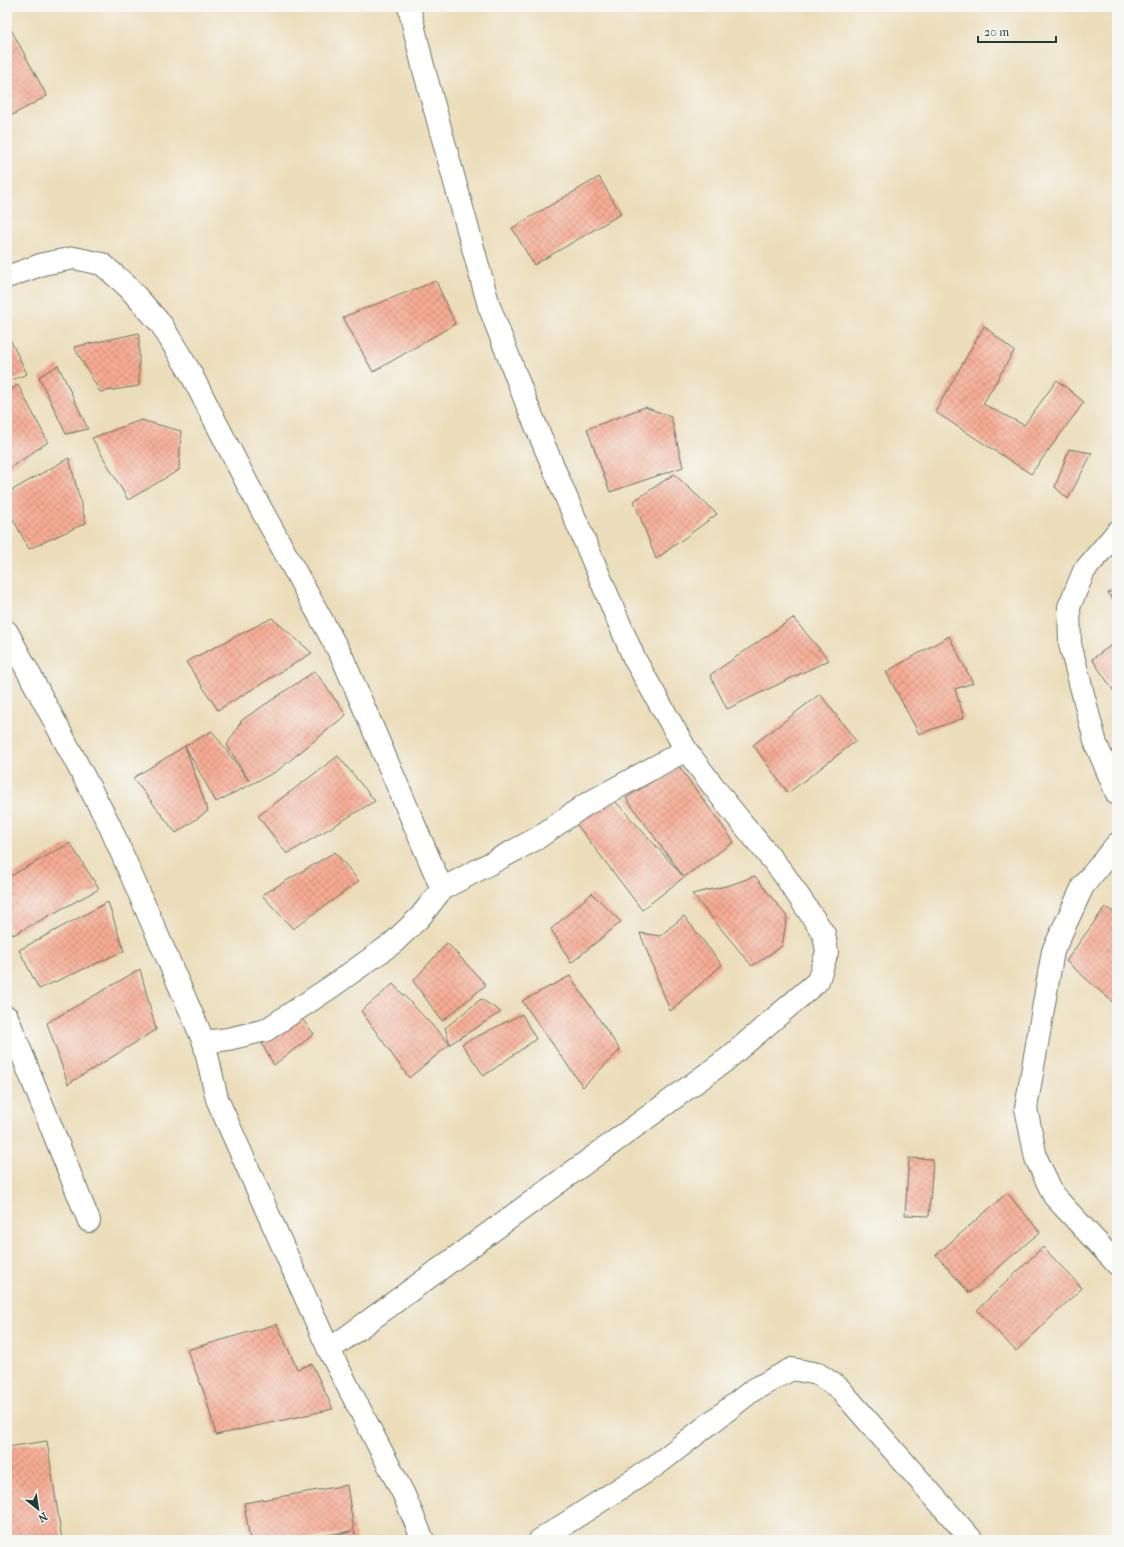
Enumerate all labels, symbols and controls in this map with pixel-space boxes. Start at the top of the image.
scale bar [978,18,1056,44]
text: 20 m [984,25,1009,39]
north arrow [18,1489,58,1529]
text: N [35,1510,50,1525]

